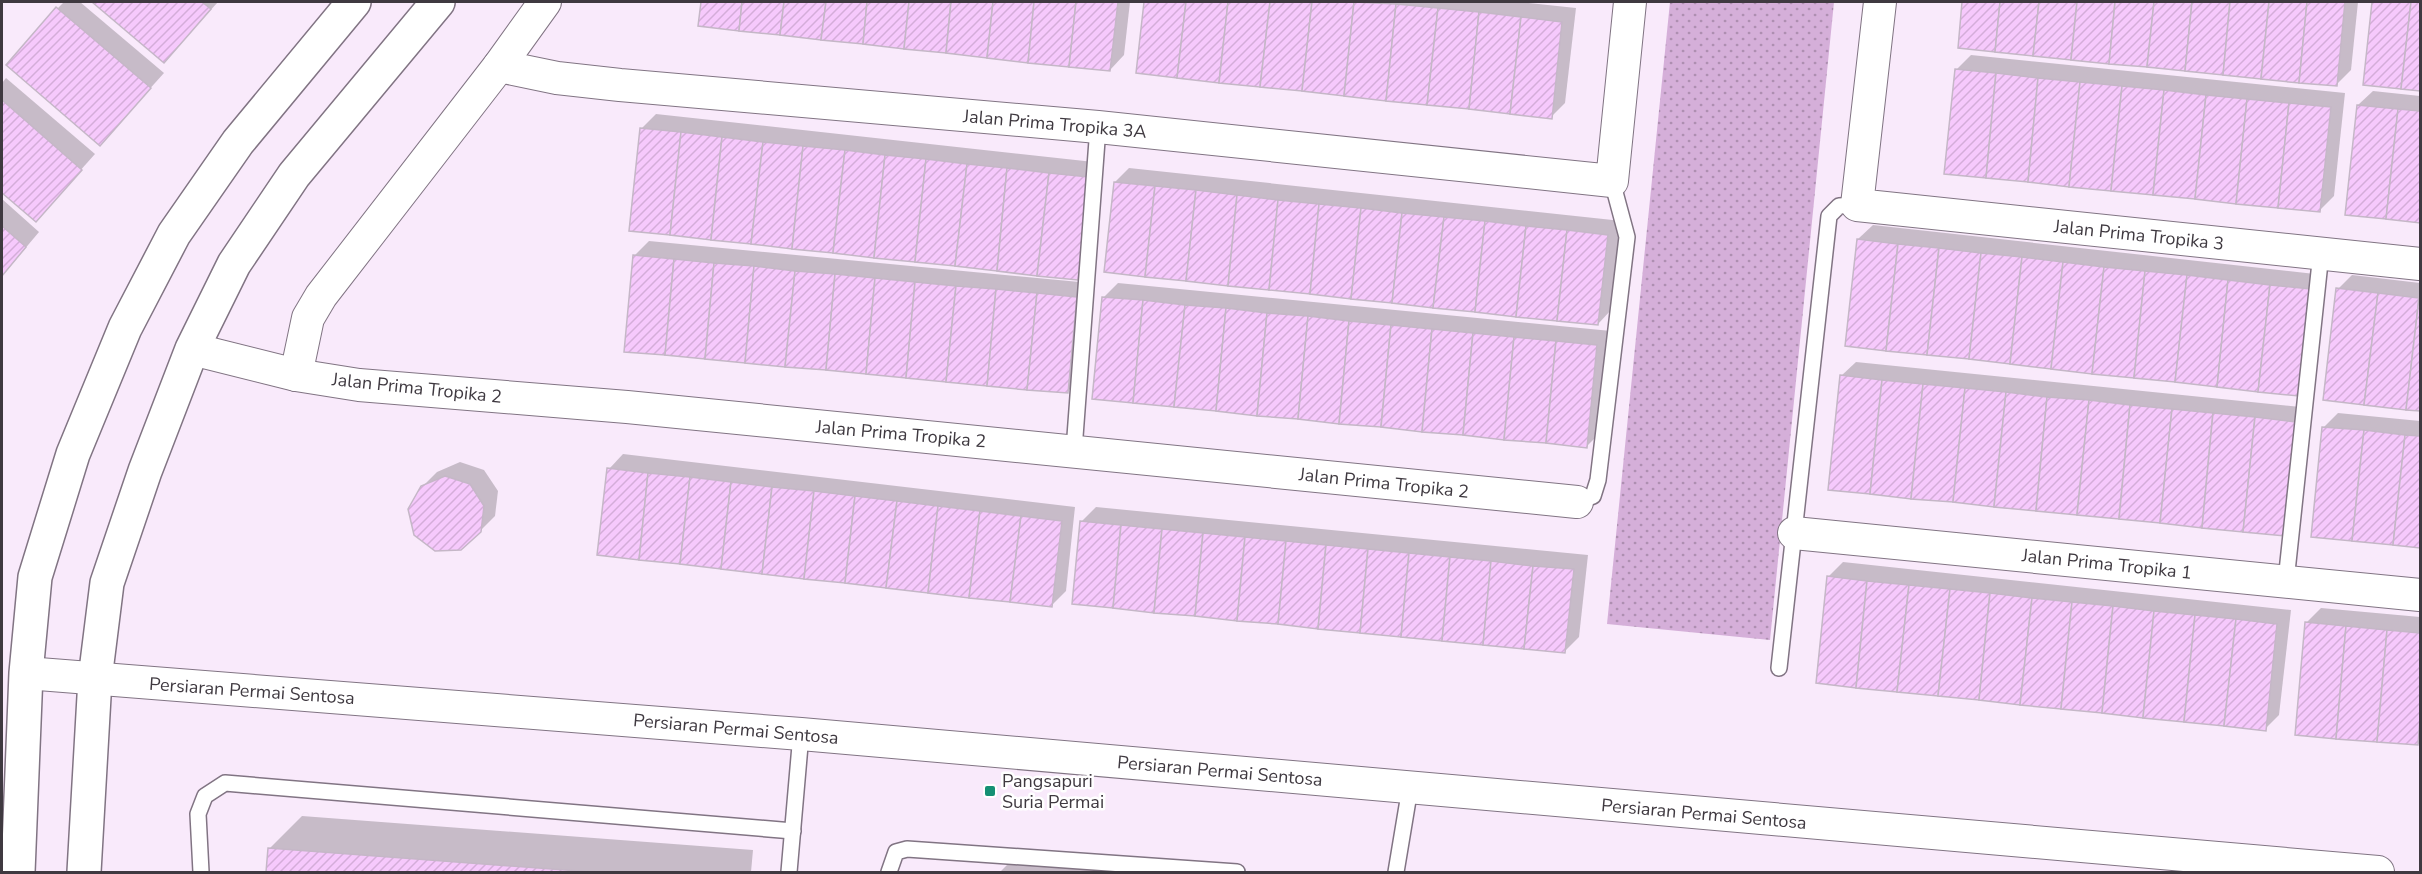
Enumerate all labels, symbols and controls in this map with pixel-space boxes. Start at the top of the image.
street label: Jalan Prima Tropika 3A [961,104,1148,144]
street label: Jalan Prima Tropika 3 [2052,214,2225,256]
street label: Jalan Prima Tropika 2 [330,367,503,409]
street label: Jalan Prima Tropika 2 [814,415,987,453]
street label: Jalan Prima Tropika 2 [1297,462,1470,504]
street label: Jalan Prima Tropika 1 [2020,543,2193,585]
street label: Persiaran Permai Sentosa [148,672,356,710]
street label: Persiaran Permai Sentosa [632,708,840,750]
street label: Persiaran Permai Sentosa [1116,750,1324,792]
place label: Pangsapuri Suria Permai [1002,769,1104,814]
marker: Pangsapuri Suria Permai [983,784,997,798]
street label: Persiaran Permai Sentosa [1600,793,1808,835]

